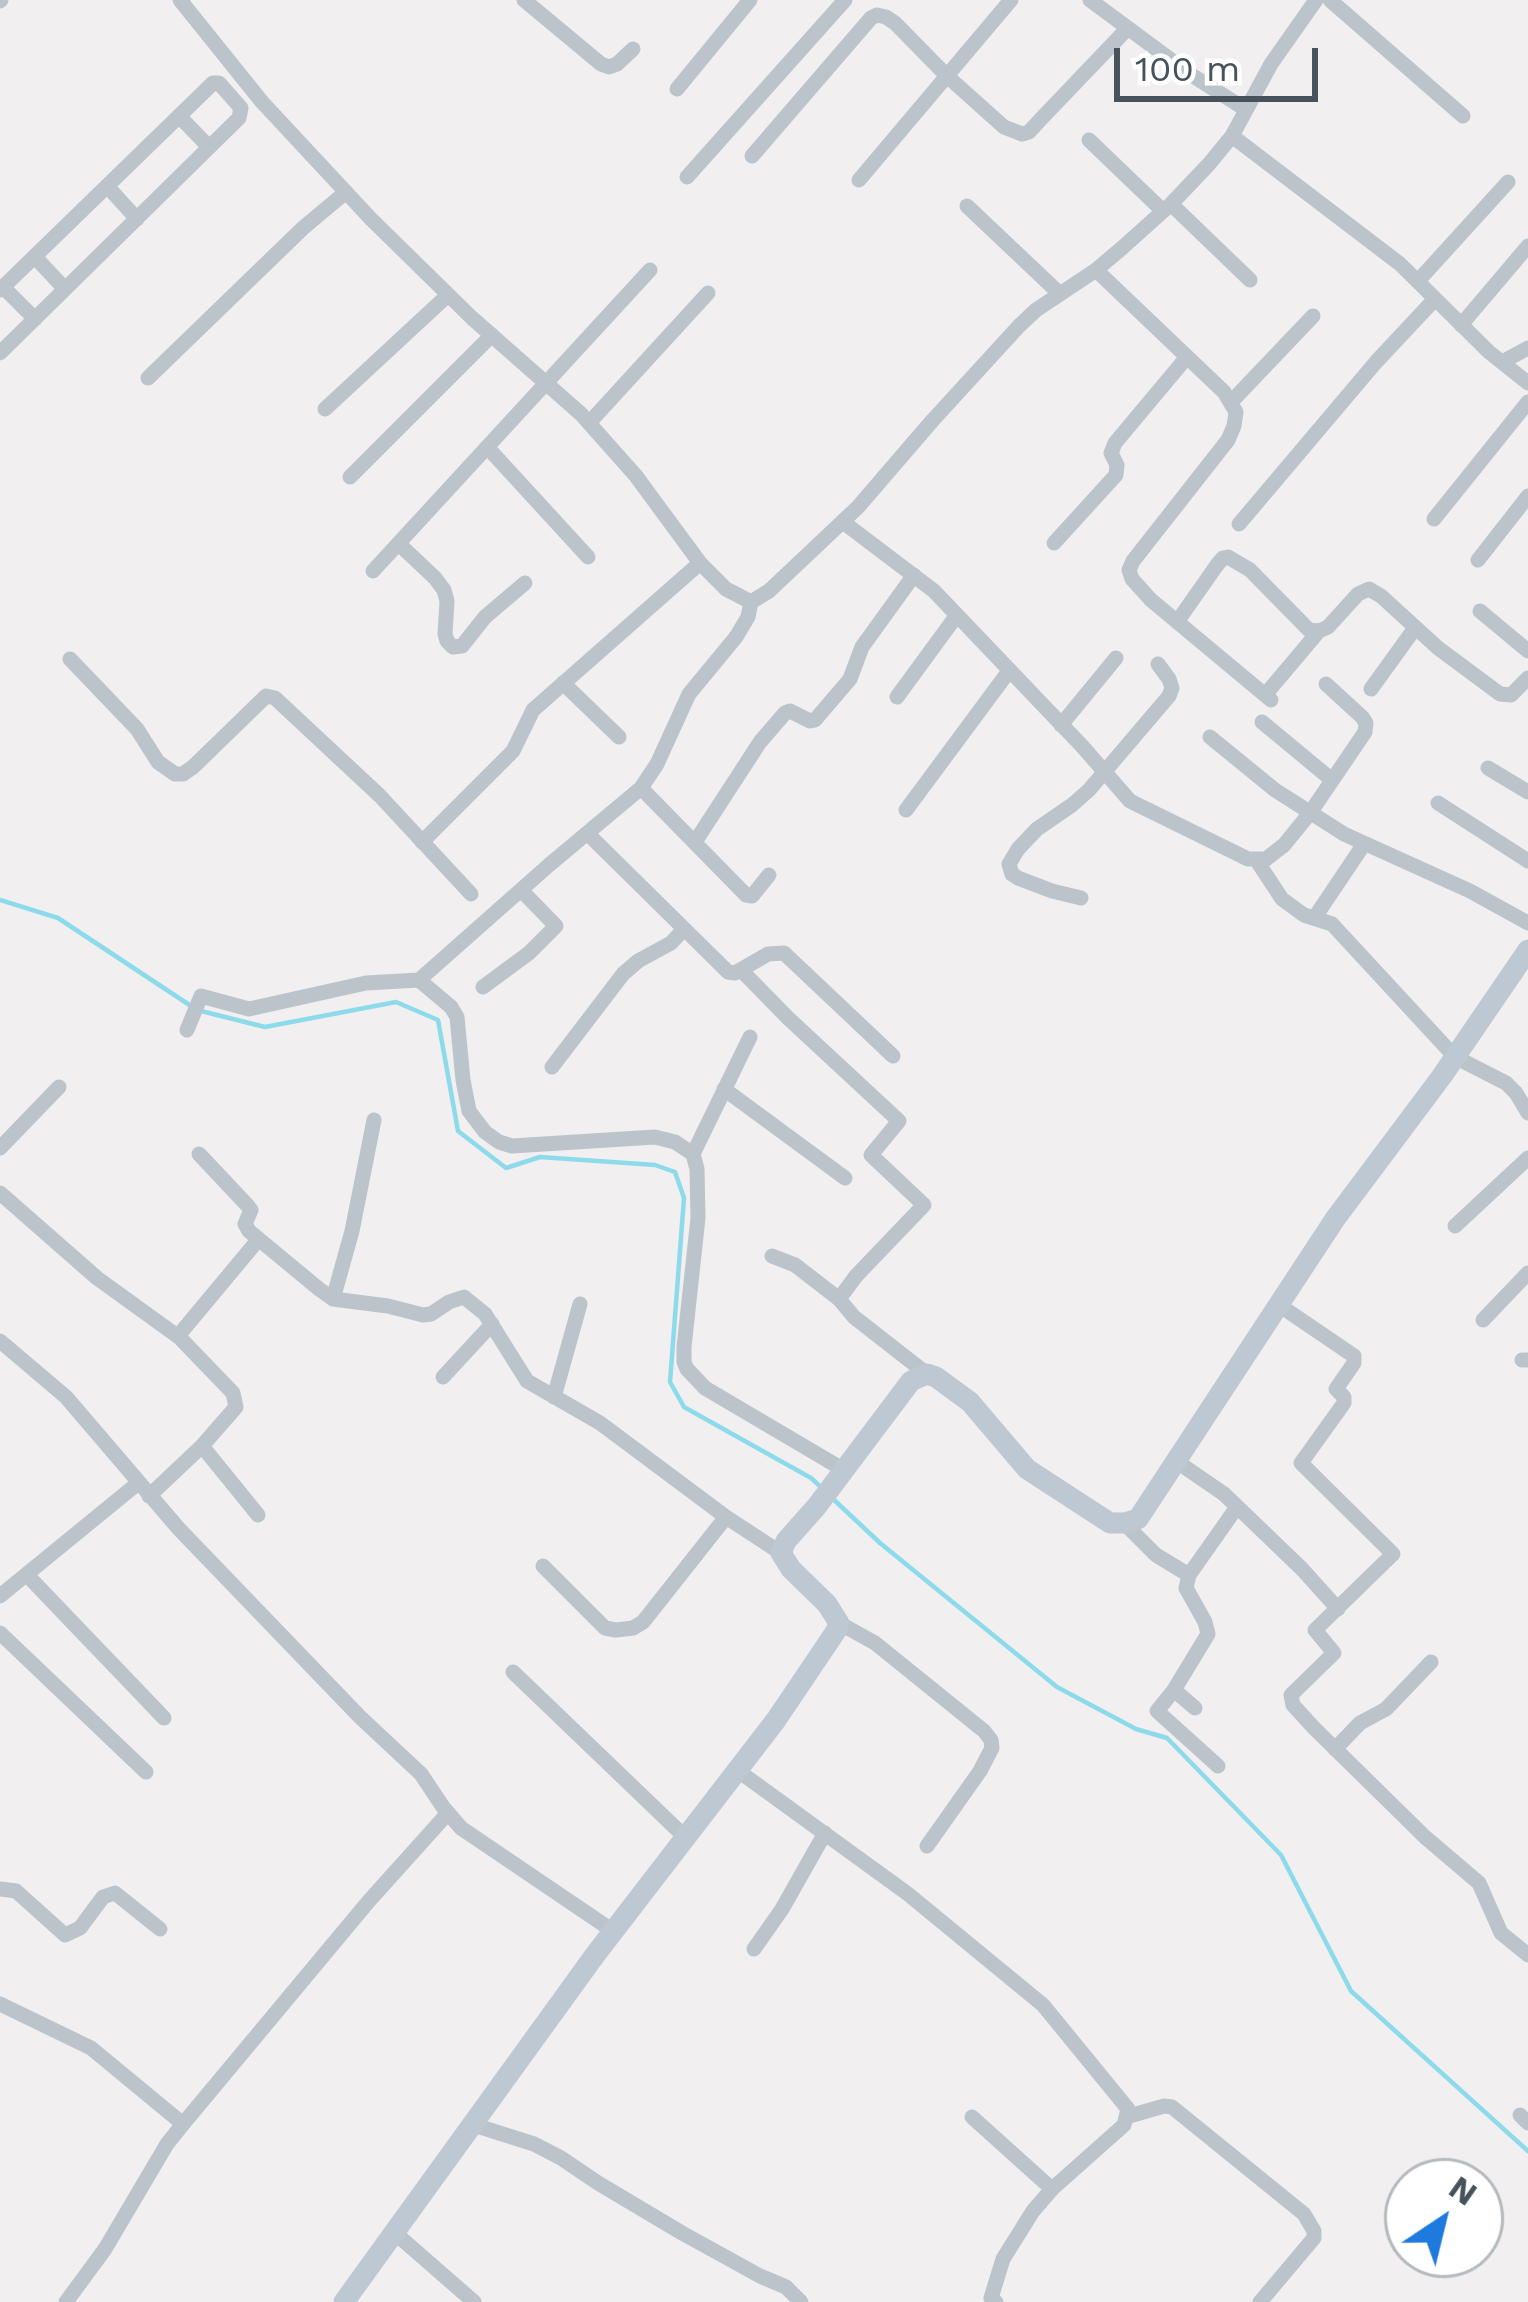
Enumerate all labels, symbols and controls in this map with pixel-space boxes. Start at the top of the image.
scale bar [1120,24,1324,98]
text: 100 m [1135,48,1240,90]
north arrow [1384,2158,1504,2278]
text: N [1442,2168,1484,2214]

